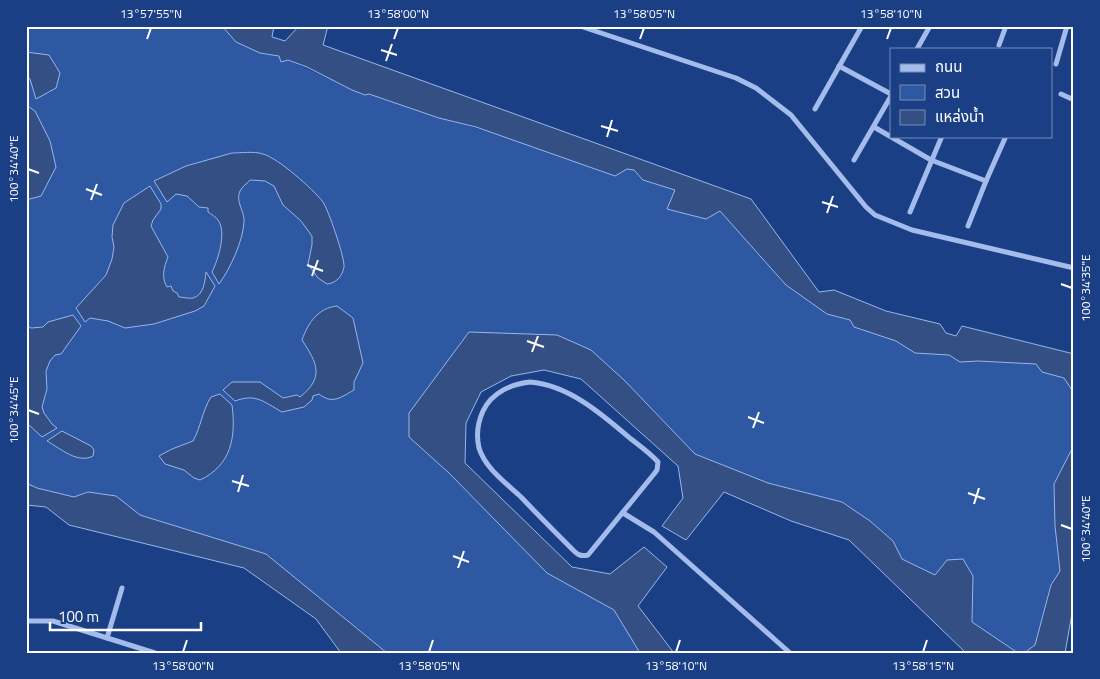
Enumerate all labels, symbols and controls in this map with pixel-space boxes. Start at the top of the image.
text: 13°57'55"N [120,4,182,23]
text: 13°58'00"N [367,4,429,23]
text: 13°58'05"N [613,4,675,23]
text: 13°58'10"N [860,4,922,23]
legend [890,48,1052,138]
text: ถนน [935,55,962,78]
text: สวน [935,81,960,104]
text: แหล่งน้ำ [935,105,984,128]
text: 100°34'40"E [4,135,23,203]
text: 100°34'35"E [1076,254,1095,322]
text: 100°34'45"E [4,376,23,444]
text: 100°34'40"E [1076,495,1095,563]
scale bar [50,599,201,631]
text: 100 m [58,605,99,628]
text: 13°58'00"N [152,656,214,675]
text: 13°58'05"N [398,656,460,675]
text: 13°58'10"N [645,656,707,675]
text: 13°58'15"N [892,656,954,675]

